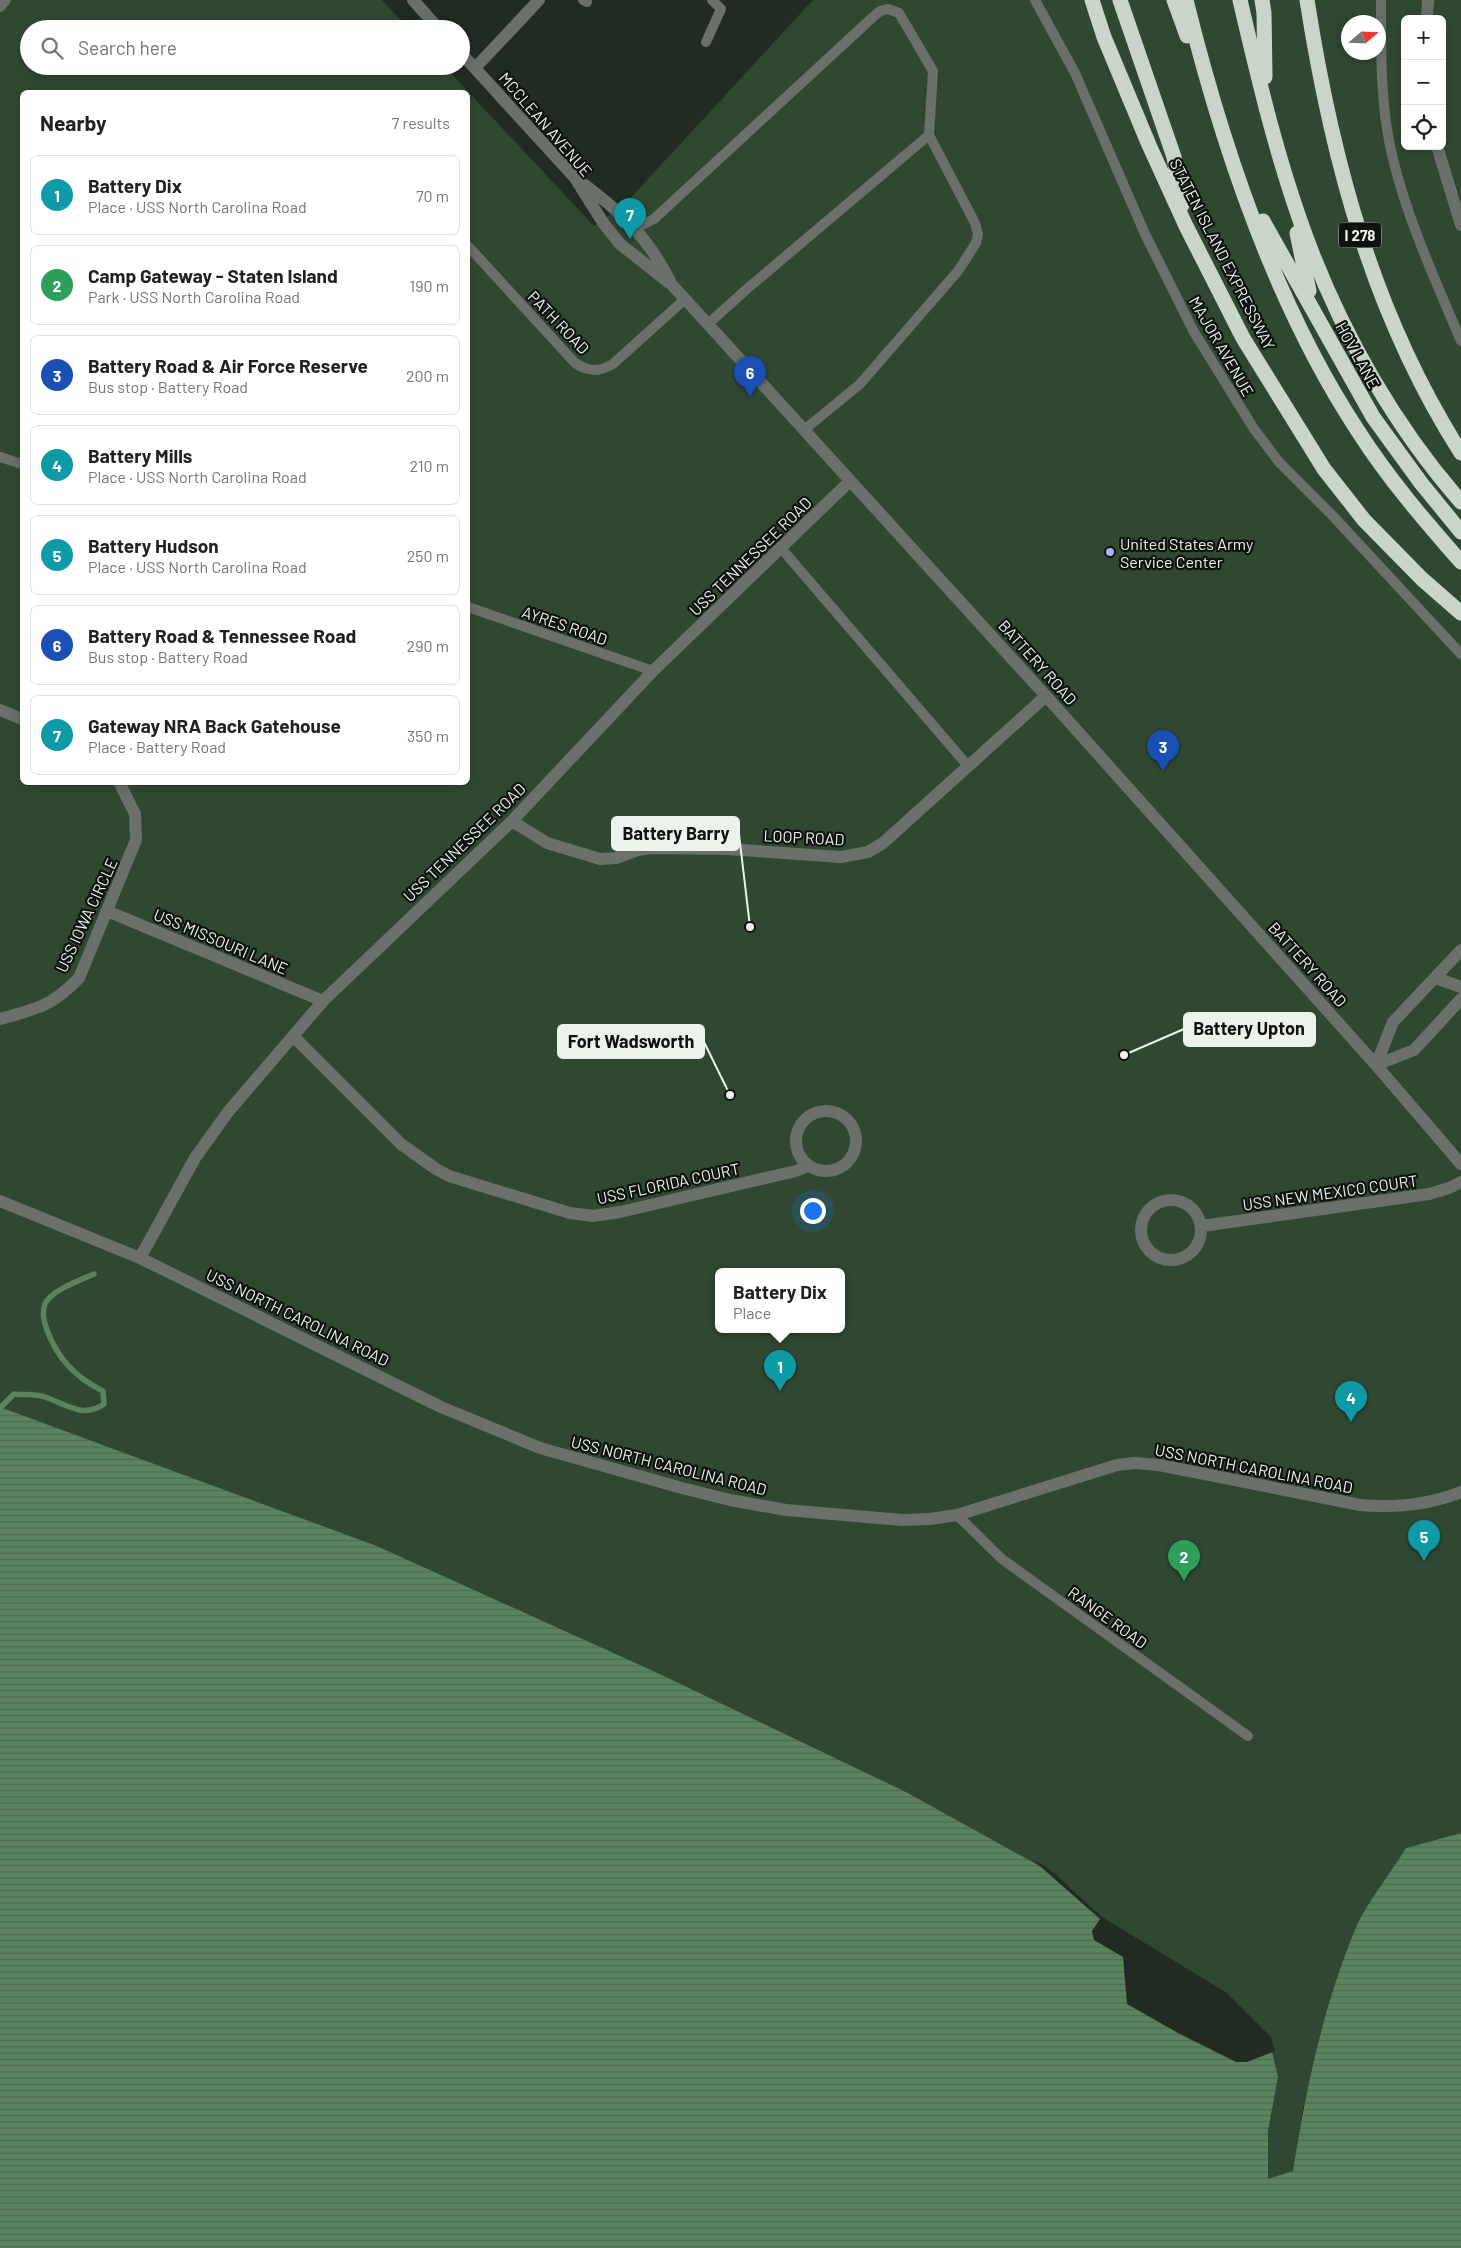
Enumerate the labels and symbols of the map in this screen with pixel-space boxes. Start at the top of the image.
north arrow [1341,15,1386,60]
street label: MCCLEAN AVENUE [496,68,596,180]
street label: STATEN ISLAND EXPRESSWAY [1166,155,1280,353]
pin: 7 [614,198,646,239]
road number: I 278 [1339,222,1381,248]
street label: PATH ROAD [524,287,594,357]
street label: MAJOR AVENUE [1186,293,1258,399]
street label: HOV LANE [1332,319,1384,391]
pin: 6 [734,356,766,397]
street label: USS TENNESSEE ROAD [685,493,815,619]
place label: United States Army Service Center [1120,534,1254,571]
marker: United States Army Service Center [1104,546,1116,558]
street label: AYRES ROAD [520,602,610,648]
street label: BATTERY ROAD [995,616,1081,708]
pin: 3 [1147,730,1179,771]
street label: USS TENNESSEE ROAD [399,779,529,905]
callout: Battery Barry [612,817,739,850]
text: Battery Barry [622,822,730,844]
street label: LOOP ROAD [763,825,845,849]
street label: USS IOWA CIRCLE [51,855,121,975]
street label: USS MISSOURI LANE [151,904,291,978]
street label: BATTERY ROAD [1265,918,1351,1010]
callout: Battery Upton [1184,1013,1315,1046]
text: Battery Upton [1193,1017,1305,1039]
callout: Fort Wadsworth [558,1025,704,1058]
text: Fort Wadsworth [568,1030,694,1052]
street label: USS FLORIDA COURT [595,1159,741,1207]
street label: USS NEW MEXICO COURT [1241,1170,1419,1214]
your location [800,1198,826,1224]
street label: USS NORTH CAROLINA ROAD [203,1264,393,1370]
pin: 1 [764,1350,796,1391]
pin: 4 [1335,1381,1367,1422]
street label: USS NORTH CAROLINA ROAD [569,1431,769,1499]
street label: USS NORTH CAROLINA ROAD [1154,1439,1354,1497]
pin: 5 [1408,1520,1440,1561]
pin: 2 [1168,1540,1200,1581]
street label: RANGE ROAD [1065,1582,1151,1652]

